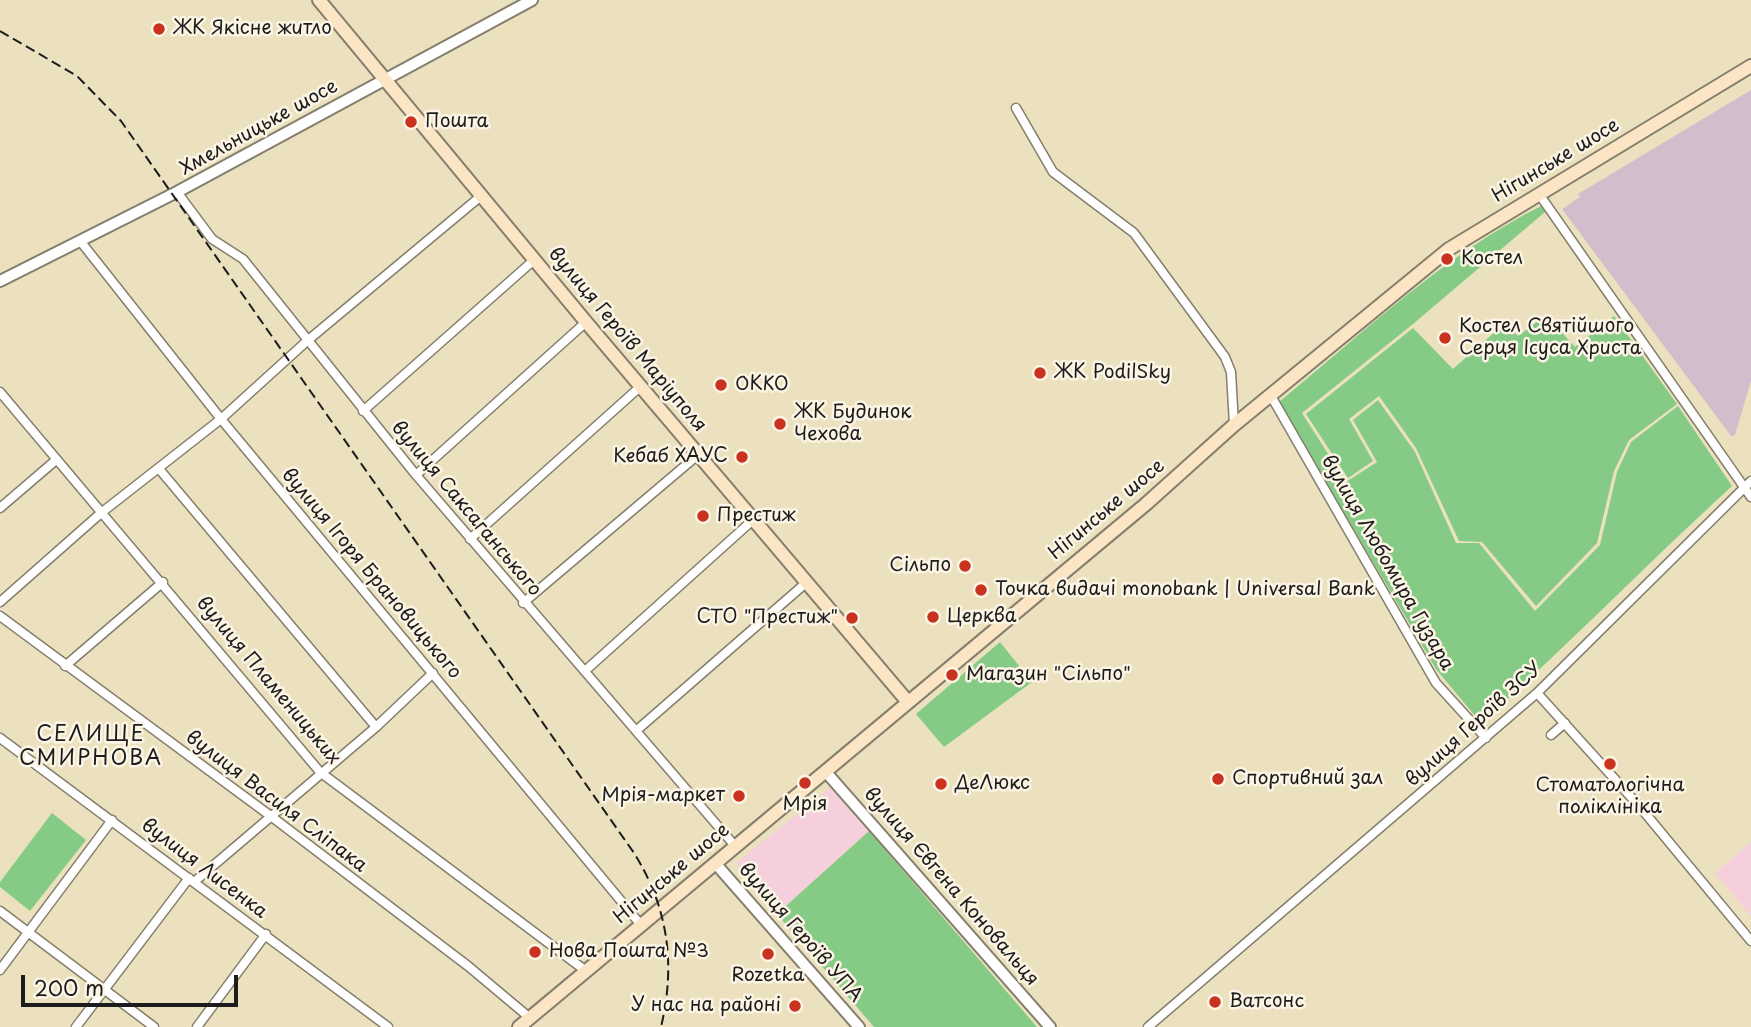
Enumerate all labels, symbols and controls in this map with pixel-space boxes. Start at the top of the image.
place label: ЖК Якісне житло [173,18,332,40]
marker: ЖК Якісне житло [151,21,167,37]
street label: Хмельницьке шосе [176,75,342,181]
place label: Пошта [425,111,489,133]
marker: Пошта [403,114,419,130]
street label: Нігинське шосе [1488,114,1624,208]
street label: вулиця Героїв Маріуполя [543,243,711,437]
place label: Костел [1461,248,1523,270]
marker: Костел [1439,251,1455,267]
place label: Костел Святійшого Серця Ісуса Христа [1459,316,1641,360]
marker: Костел Святійшого Серця Ісуса Христа [1437,330,1453,346]
place label: ЖК PodilSky [1054,362,1171,384]
marker: ЖК PodilSky [1032,365,1048,381]
place label: ОККО [735,374,789,396]
marker: ОККО [713,377,729,393]
place label: ЖК Будинок Чехова [794,402,912,446]
marker: ЖК Будинок Чехова [772,416,788,432]
street label: вулиця Саксаганського [386,417,546,601]
place label: Кебаб ХАУС [613,446,728,468]
marker: Кебаб ХАУС [734,449,750,465]
street label: вулиця Любомира Гузара [1316,451,1458,675]
street label: Нігинське шосе [1045,455,1169,565]
street label: вулиця Ігоря Брановицького [276,464,466,684]
place label: Престиж [717,505,796,527]
marker: Престиж [695,508,711,524]
place label: Сільпо [889,555,951,577]
marker: Сільпо [957,558,973,574]
place label: Точка видачі monobank | Universal Bank [995,579,1375,601]
marker: Точка видачі monobank | Universal Bank [973,582,989,598]
street label: вулиця Пламеницьких [191,592,345,770]
place label: Церква [947,606,1017,628]
place label: СТО "Престиж" [696,607,838,629]
marker: Церква [925,609,941,625]
marker: СТО "Престиж" [844,610,860,626]
street label: вулиця Героїв ЗСУ [1401,658,1547,792]
place label: Магазин "Сільпо" [966,664,1131,686]
marker: Магазин "Сільпо" [944,667,960,683]
district label: СЕЛИЩЕ СМИРНОВА [20,722,162,772]
street label: вулиця Василя Сліпака [181,726,371,878]
marker: Стоматологічна поліклініка [1602,756,1618,772]
place label: Спортивний зал [1232,768,1383,790]
marker: Спортивний зал [1210,771,1226,787]
place label: ДеЛюкс [955,773,1030,795]
marker: Мрія [797,775,813,791]
place label: Стоматологічна поліклініка [1535,775,1685,819]
marker: ДеЛюкс [933,776,949,792]
street label: вулиця Євгена Коновальця [859,783,1043,991]
place label: Мрія-маркет [602,785,725,807]
marker: Мрія-маркет [731,788,747,804]
place label: Мрія [782,794,828,816]
street label: вулиця Лисенка [137,814,271,924]
street label: Нігинське шосе [610,819,734,929]
street label: вулиця Героїв УПА [733,859,867,1007]
place label: Нова Пошта №3 [549,941,709,963]
marker: Нова Пошта №3 [527,944,543,960]
marker: Rozetka [760,946,776,962]
scale bar [24,960,242,1004]
place label: Rozetka [731,965,805,987]
text: 200 m [34,971,104,1003]
place label: Ватсонс [1229,991,1304,1013]
marker: Ватсонс [1207,994,1223,1010]
place label: У нас на районі [631,995,781,1017]
marker: У нас на районі [787,998,803,1014]

